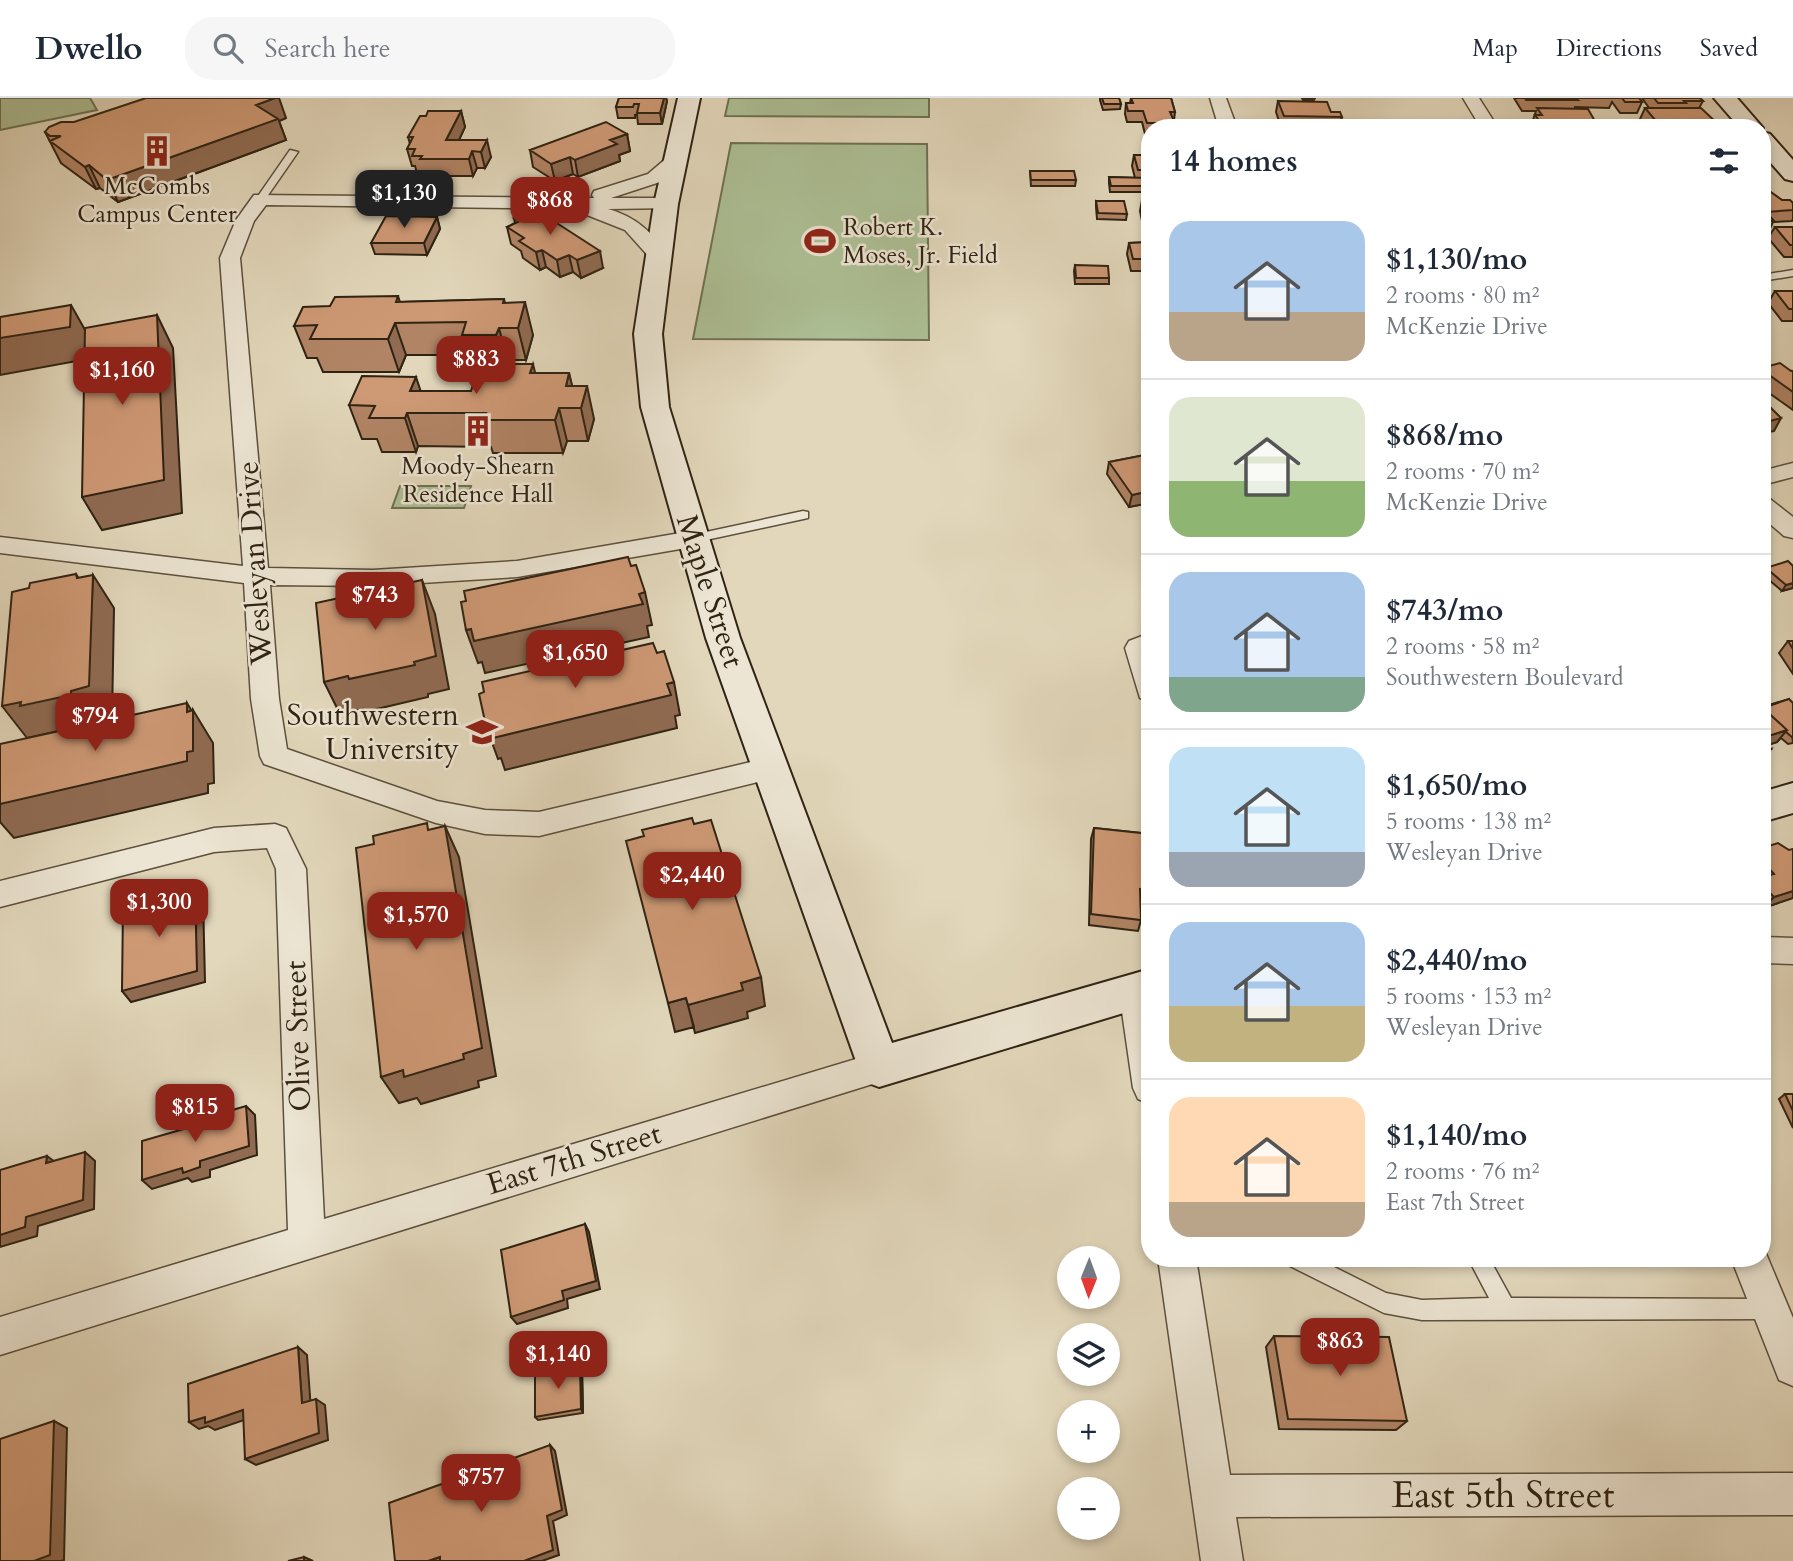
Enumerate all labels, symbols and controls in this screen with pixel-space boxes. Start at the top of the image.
search box [185,17,675,80]
text: Dwello [35,26,143,71]
icon: search [209,29,247,67]
text: Search here [265,31,391,66]
text: Map [1472,32,1518,65]
text: Directions [1556,32,1662,65]
text: Saved [1700,32,1758,65]
building icon: McCombs Campus Center [140,134,174,168]
text: 14 homes [1169,141,1298,182]
icon: filters [1705,142,1743,180]
place label: McCombs Campus Center [77,170,237,231]
pin: $1,130 [347,170,461,230]
text: $1,130 [371,177,437,208]
pin: $868 [509,178,591,237]
text: $868 [526,184,574,215]
place label: Robert K. Moses, Jr. Field [843,211,998,272]
sports icon: Robert K. Moses, Jr. Field [803,224,837,258]
text: $1,130/mo [1386,239,1527,280]
icon: home [1225,249,1309,333]
text: 2 rooms · 80 m² [1386,280,1539,311]
text: McKenzie Drive [1386,311,1548,342]
pin: $883 [435,336,517,396]
text: $883 [452,343,500,374]
pin: $1,160 [65,348,179,407]
text: $1,160 [89,354,155,385]
building icon: Moody-Shearn Residence Hall [461,414,495,448]
text: $868/mo [1386,415,1503,456]
icon: home [1225,425,1309,509]
place label: Moody-Shearn Residence Hall [401,450,555,511]
text: 2 rooms · 70 m² [1386,456,1539,487]
street label: Wesleyan Drive [227,460,283,667]
text: McKenzie Drive [1386,487,1548,518]
street label: Maple Street [666,509,754,673]
pin: $743 [334,573,416,632]
text: $743 [351,579,399,610]
text: $743/mo [1386,590,1503,631]
icon: home [1225,600,1309,684]
pin: $1,650 [518,630,632,690]
text: 2 rooms · 58 m² [1386,631,1539,662]
text: $1,650 [542,637,608,668]
text: Southwestern Boulevard [1386,662,1624,693]
pin: $794 [54,694,136,753]
place label: Southwestern University [287,695,459,770]
text: $794 [71,700,119,731]
school or university icon: Southwestern University [465,715,499,749]
text: $1,650/mo [1386,765,1527,806]
icon: home [1225,775,1309,859]
text: 5 rooms · 138 m² [1386,806,1551,837]
text: Wesleyan Drive [1386,837,1543,868]
pin: $2,440 [635,852,749,912]
text: $2,440 [659,859,725,890]
pin: $1,300 [102,880,216,939]
text: $1,300 [126,886,192,917]
pin: $1,570 [359,892,473,952]
text: $1,570 [383,899,449,930]
text: $2,440/mo [1386,940,1527,981]
icon: home [1225,950,1309,1034]
street label: Olive Street [275,959,321,1112]
text: 5 rooms · 153 m² [1386,981,1551,1012]
text: Wesleyan Drive [1386,1012,1543,1043]
pin: $815 [154,1084,236,1144]
text: $815 [171,1091,219,1122]
street label: East 7th Street [482,1113,667,1205]
text: $1,140/mo [1386,1115,1527,1156]
icon: home [1225,1125,1309,1209]
text: 2 rooms · 76 m² [1386,1156,1539,1187]
text: East 7th Street [1386,1187,1524,1218]
north arrow [1057,1246,1120,1309]
map controls [1057,1246,1120,1540]
pin: $863 [1299,1318,1381,1378]
button: layers [1057,1323,1120,1386]
text: $863 [1316,1325,1364,1356]
pin: $1,140 [501,1332,615,1391]
text: $1,140 [525,1338,591,1369]
button: + [1057,1400,1120,1463]
pin: $757 [440,1454,522,1514]
text: $757 [457,1461,505,1492]
street label: East 5th Street [1392,1470,1615,1520]
button: − [1057,1477,1120,1540]

